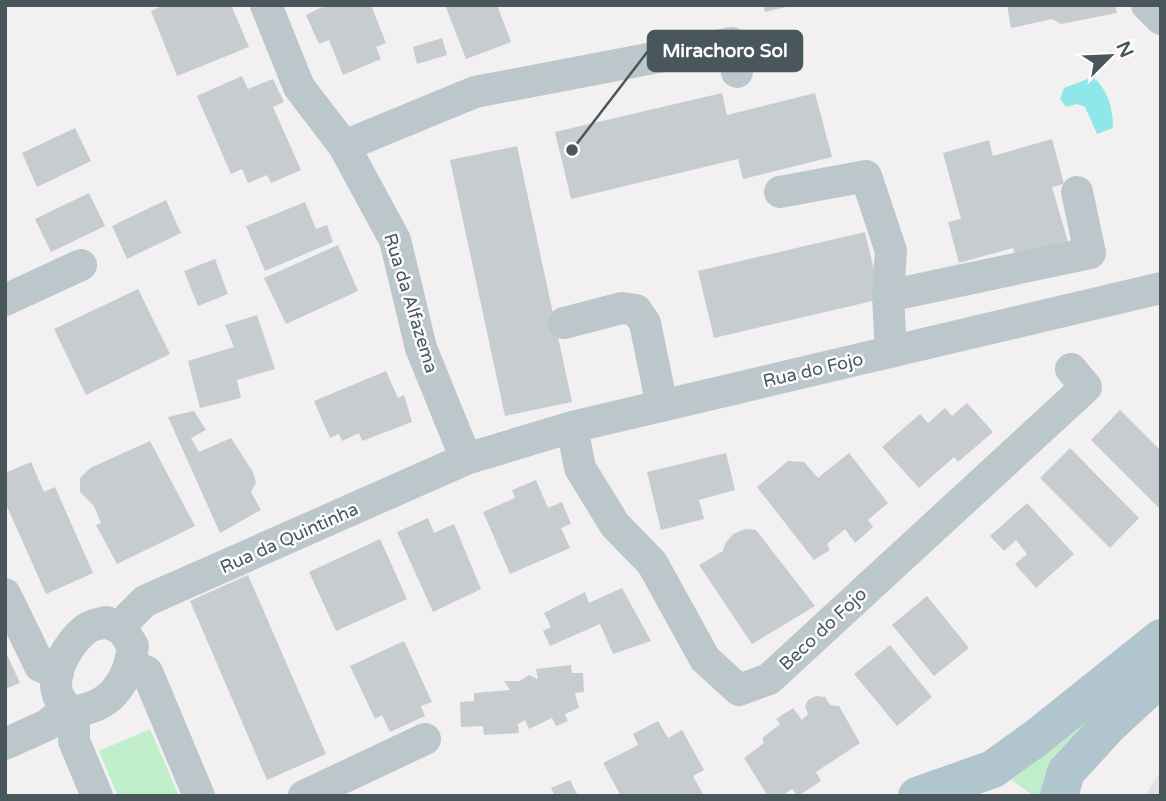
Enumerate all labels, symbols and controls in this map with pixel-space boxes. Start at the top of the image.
north arrow [1075,21,1145,91]
callout: Mirachoro Sol [648,31,802,71]
text: N [1111,38,1138,61]
text: Mirachoro Sol [662,40,788,62]
street label: Rua da Alfazema [379,230,443,376]
street label: Rua do Fojo [761,348,865,392]
street label: Rua da Quintinha [217,498,361,578]
street label: Beco do Fojo [775,583,871,675]

